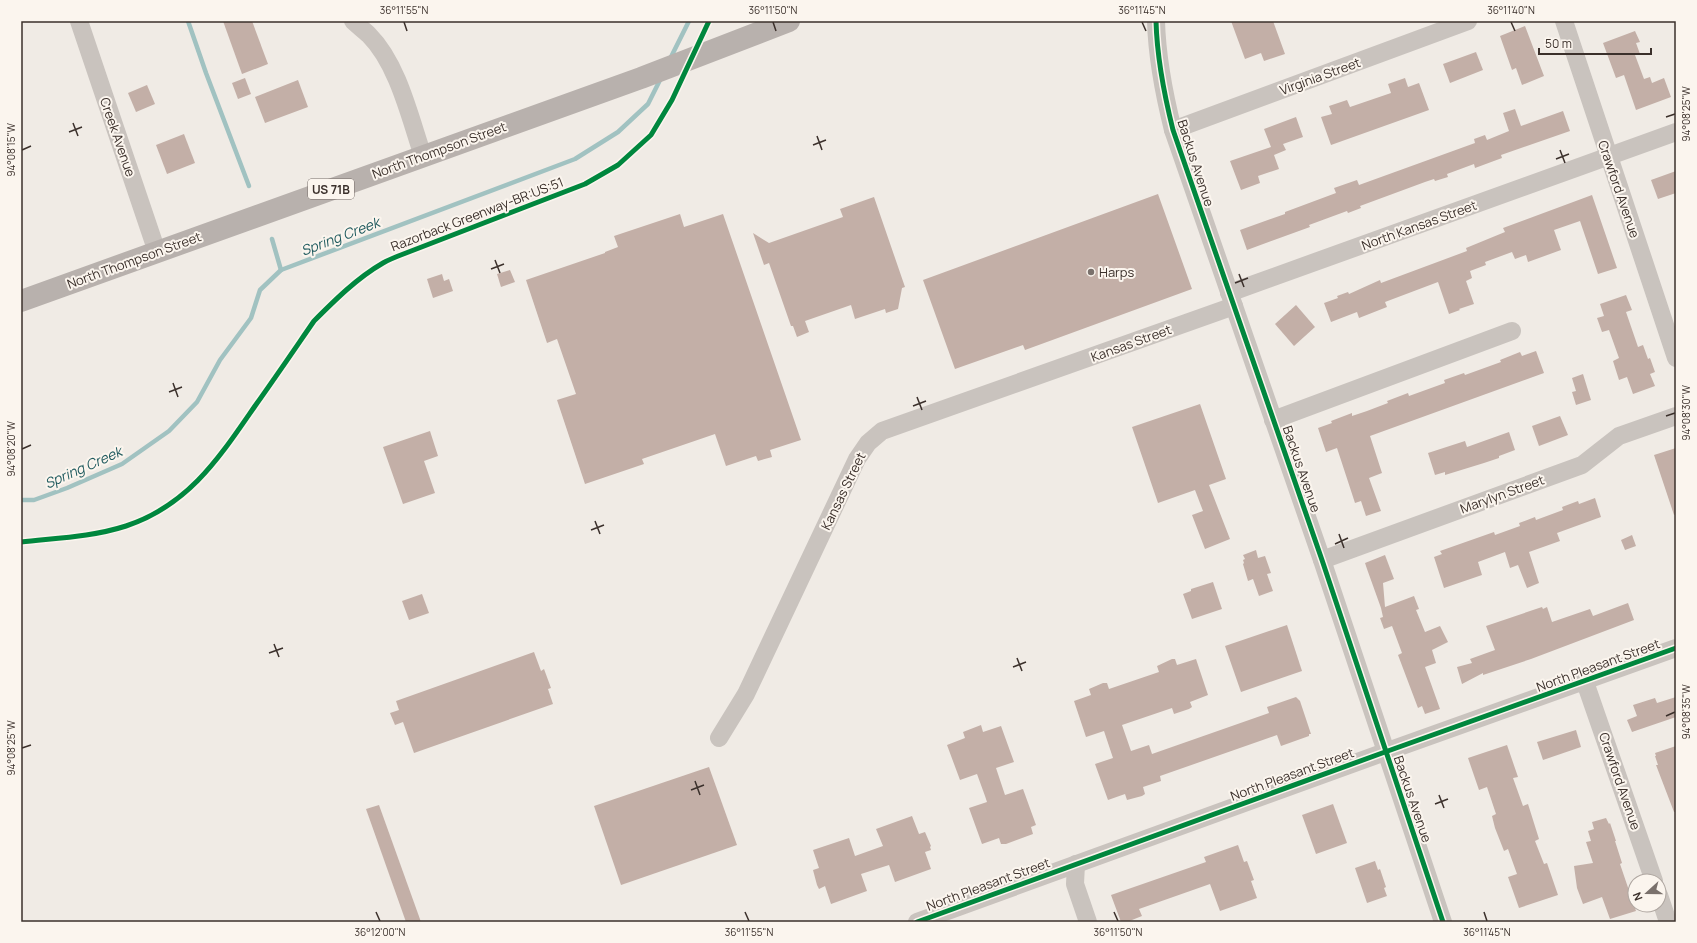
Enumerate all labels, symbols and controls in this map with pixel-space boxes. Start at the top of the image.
text: 36°11'55"N [380,3,428,17]
text: 36°11'50"N [749,3,798,17]
text: 36°11'45"N [1118,3,1166,17]
text: 36°11'40"N [1487,3,1535,17]
scale bar [1539,30,1651,56]
text: 50 m [1545,35,1572,52]
street label: Virginia Street [1277,53,1363,99]
text: 94°08'25"W [1679,86,1693,142]
street label: Creek Avenue [96,95,140,179]
street label: North Thompson Street [369,117,509,183]
street label: Backus Avenue [1173,117,1219,209]
text: 94°08'15"W [4,123,18,177]
street label: Crawford Avenue [1594,138,1644,241]
street label: Razorback Greenway-BR:US:51 [388,173,566,255]
road number: US 71B [308,179,354,199]
street label: North Kansas Street [1359,196,1479,254]
water label: Spring Creek [298,212,384,260]
street label: North Thompson Street [64,227,204,293]
place label: Harps [1099,263,1134,281]
marker: Harps [1086,267,1096,277]
street label: Kansas Street [1088,320,1174,366]
text: 94°08'30"W [1679,385,1693,441]
text: 94°08'20"W [4,420,18,477]
street label: Backus Avenue [1279,423,1325,515]
water label: Spring Creek [41,441,127,493]
street label: Kansas Street [816,449,870,533]
street label: Marylyn Street [1458,470,1546,518]
street label: North Pleasant Street [1534,634,1662,696]
text: 94°08'35"W [1679,684,1693,740]
text: 94°08'25"W [4,720,18,776]
street label: Crawford Avenue [1595,730,1645,833]
street label: North Pleasant Street [1228,743,1356,805]
street label: Backus Avenue [1390,753,1436,845]
street label: North Pleasant Street [924,853,1052,915]
north arrow [1627,873,1667,913]
text: N [1629,890,1646,903]
text: 36°12'00"N [355,925,406,939]
text: 36°11'55"N [725,925,773,939]
text: 36°11'50"N [1094,925,1143,939]
text: 36°11'45"N [1463,925,1511,939]

